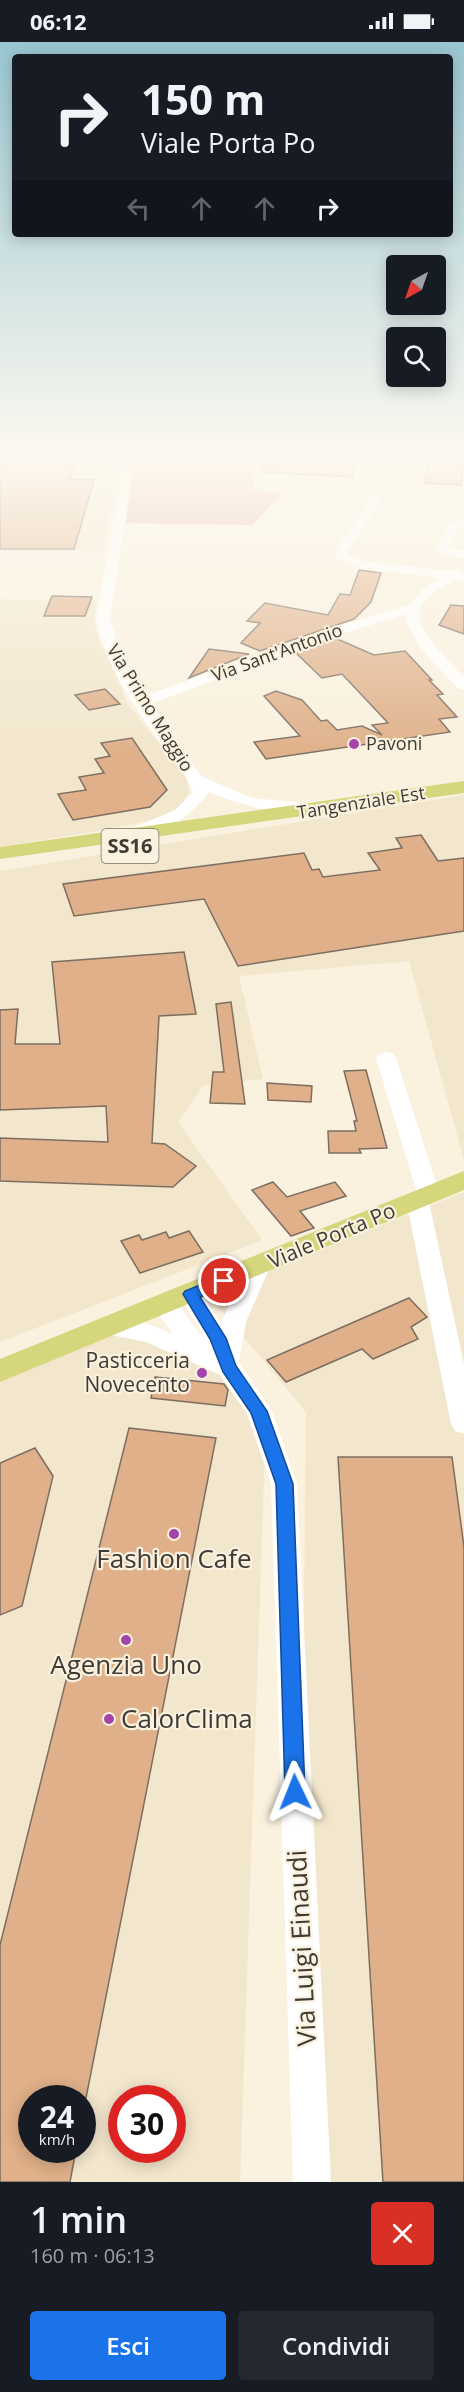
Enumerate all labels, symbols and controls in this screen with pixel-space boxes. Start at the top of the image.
text: 06:12 [30,6,87,36]
text: 150 m [141,70,265,127]
icon: right [42,78,120,156]
text: Viale Porta Po [141,124,316,161]
icon: left [122,192,155,225]
icon: ahead [185,192,218,225]
icon: ahead [248,192,281,225]
icon: right [311,192,344,225]
north arrow [386,255,446,315]
map controls [386,255,446,387]
button: search [386,327,446,387]
street label: Via Sant'Antonio [208,617,345,687]
street label: Via Primo Maggio [102,639,200,776]
place label: Pavoni [366,731,422,755]
marker: Pavoni [347,737,361,751]
street label: Tangenziale Est [295,780,427,824]
road number: SS16 [102,829,158,863]
street label: Viale Porta Po [264,1196,400,1274]
pin [198,1255,249,1306]
icon: arrive [207,1264,240,1297]
place label: Pasticceria Novecento [84,1346,190,1398]
marker: Pasticceria Novecento [195,1366,209,1380]
marker: Fashion Cafe [167,1527,181,1541]
place label: Fashion Cafe [96,1540,252,1576]
marker: Agenzia Uno [119,1633,133,1647]
place label: Agenzia Uno [50,1646,202,1682]
place label: CalorClima [121,1700,253,1736]
marker: CalorClima [102,1712,116,1726]
position arrow [263,1760,327,1824]
street label: Via Luigi Einaudi [278,1849,324,2047]
speed limit sign: 30 [108,2085,186,2163]
text: 24 [40,2096,74,2137]
text: km/h [39,2129,75,2149]
text: 1 min [30,2195,127,2244]
button: close [371,2202,434,2265]
text: 160 m · 06:13 [30,2242,155,2269]
button: Esci [30,2311,226,2380]
button: Condividi [238,2311,434,2380]

